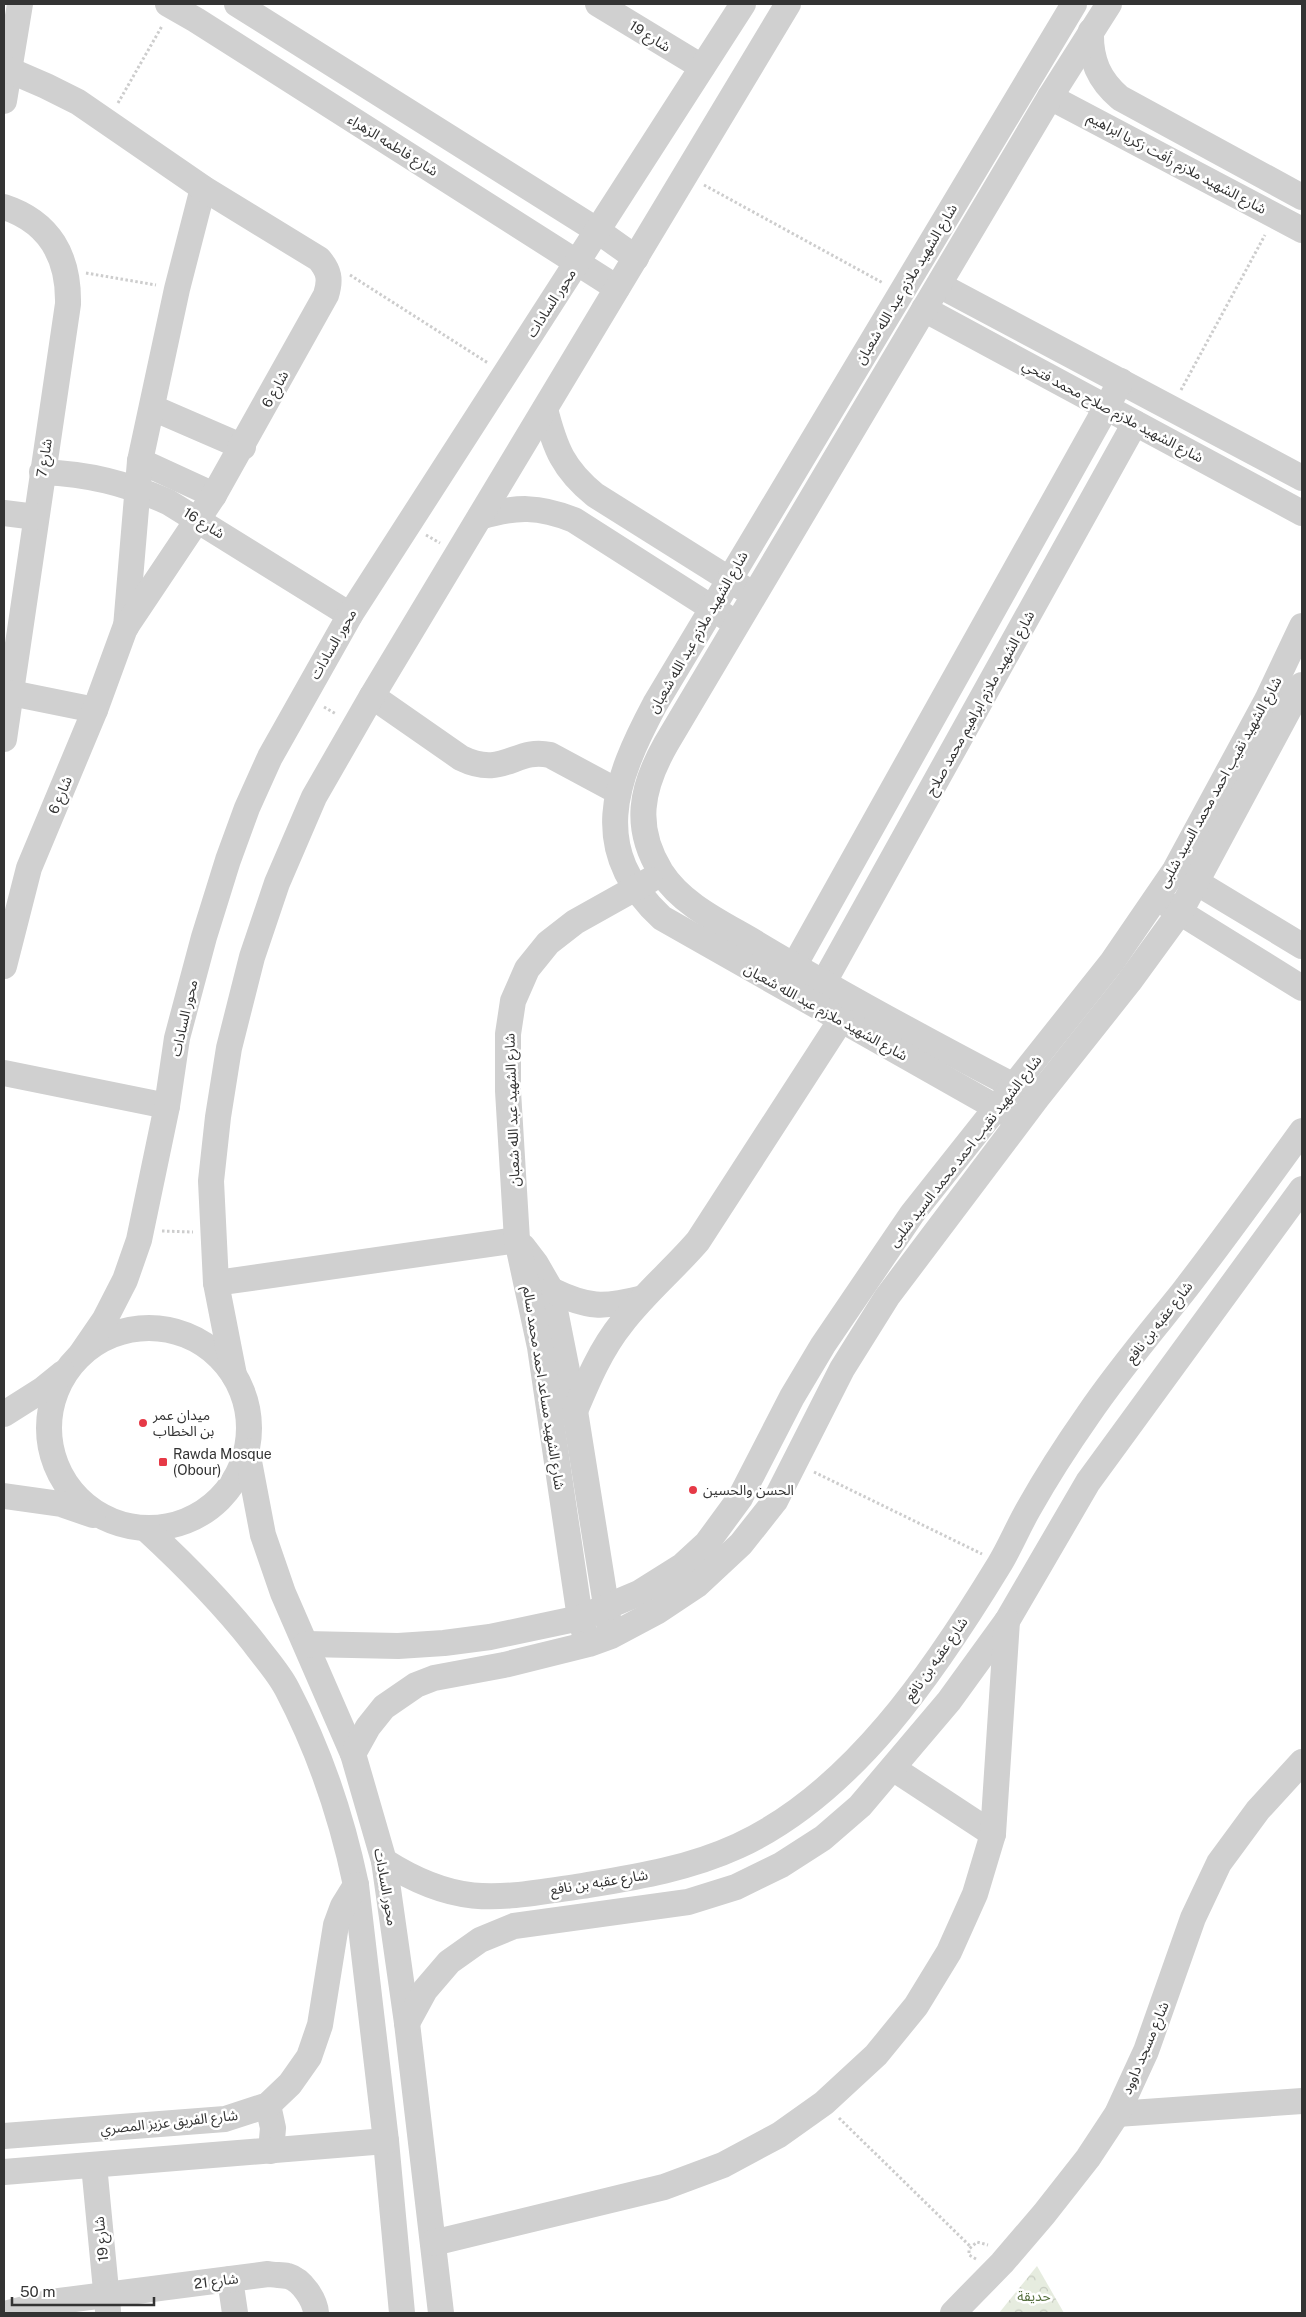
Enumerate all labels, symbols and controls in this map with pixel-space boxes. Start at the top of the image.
street label: شارع 19 [625,17,673,57]
street label: شارع الشهيد ملازم رأفت زكريا ابراهيم [1083,108,1269,220]
street label: شارع فاطمه الزهراء [343,111,441,182]
street label: شارع الشهيد ملازم عبد الله شعبان [852,201,963,369]
street label: محور السادات [523,266,580,341]
street label: شارع الشهيد ملازم صلاح محمد فتحي [1018,356,1206,468]
street label: شارع 6 [258,368,294,412]
street label: شارع 7 [33,437,58,479]
street label: شارع 16 [179,504,227,544]
street label: شارع الشهيد ملازم عبد الله شعبان [645,548,754,717]
street label: محور السادات [307,606,360,682]
street label: شارع الشهيد ملازم ابراهيم محمد صلاح [922,608,1040,800]
street label: شارع الشهيد نقيب احمد محمد السيد شلبى [1155,674,1287,892]
street label: شارع 6 [45,774,78,817]
street label: شارع الشهيد ملازم عبد الله شعبان [740,960,910,1066]
street label: محور السادات [167,978,202,1058]
street label: شارع الشهيد عبد الله شعبان [501,1033,526,1187]
street label: شارع الشهيد نقيب احمد محمد السيد شلبى [885,1052,1047,1252]
street label: شارع عقبه بن نافع [1122,1278,1198,1368]
street label: شارع الشهيد مساعد احمد محمد سالم [517,1285,568,1492]
place label: ميدان عمر بن الخطاب [152,1407,214,1440]
marker: ميدان عمر بن الخطاب [137,1417,149,1429]
place label: Rawda Mosque (Obour) [173,1446,272,1478]
marker: Rawda Mosque (Obour) [157,1456,169,1468]
place label: الحسن والحسين [703,1482,794,1499]
marker: الحسن والحسين [687,1484,699,1496]
street label: شارع عقبه بن نافع [901,1614,973,1706]
street label: محور السادات [370,1847,401,1927]
street label: شارع عقبه بن نافع [549,1866,649,1901]
street label: شارع مسجد داوود [1118,1999,1174,2098]
street label: شارع الفريق عزيز المصري [99,2107,239,2140]
street label: شارع 19 [91,2215,114,2262]
street label: شارع 21 [193,2270,240,2295]
scale bar [12,2274,155,2306]
text: 50 m [20,2283,55,2300]
park label: حديقة [1017,2288,1051,2304]

